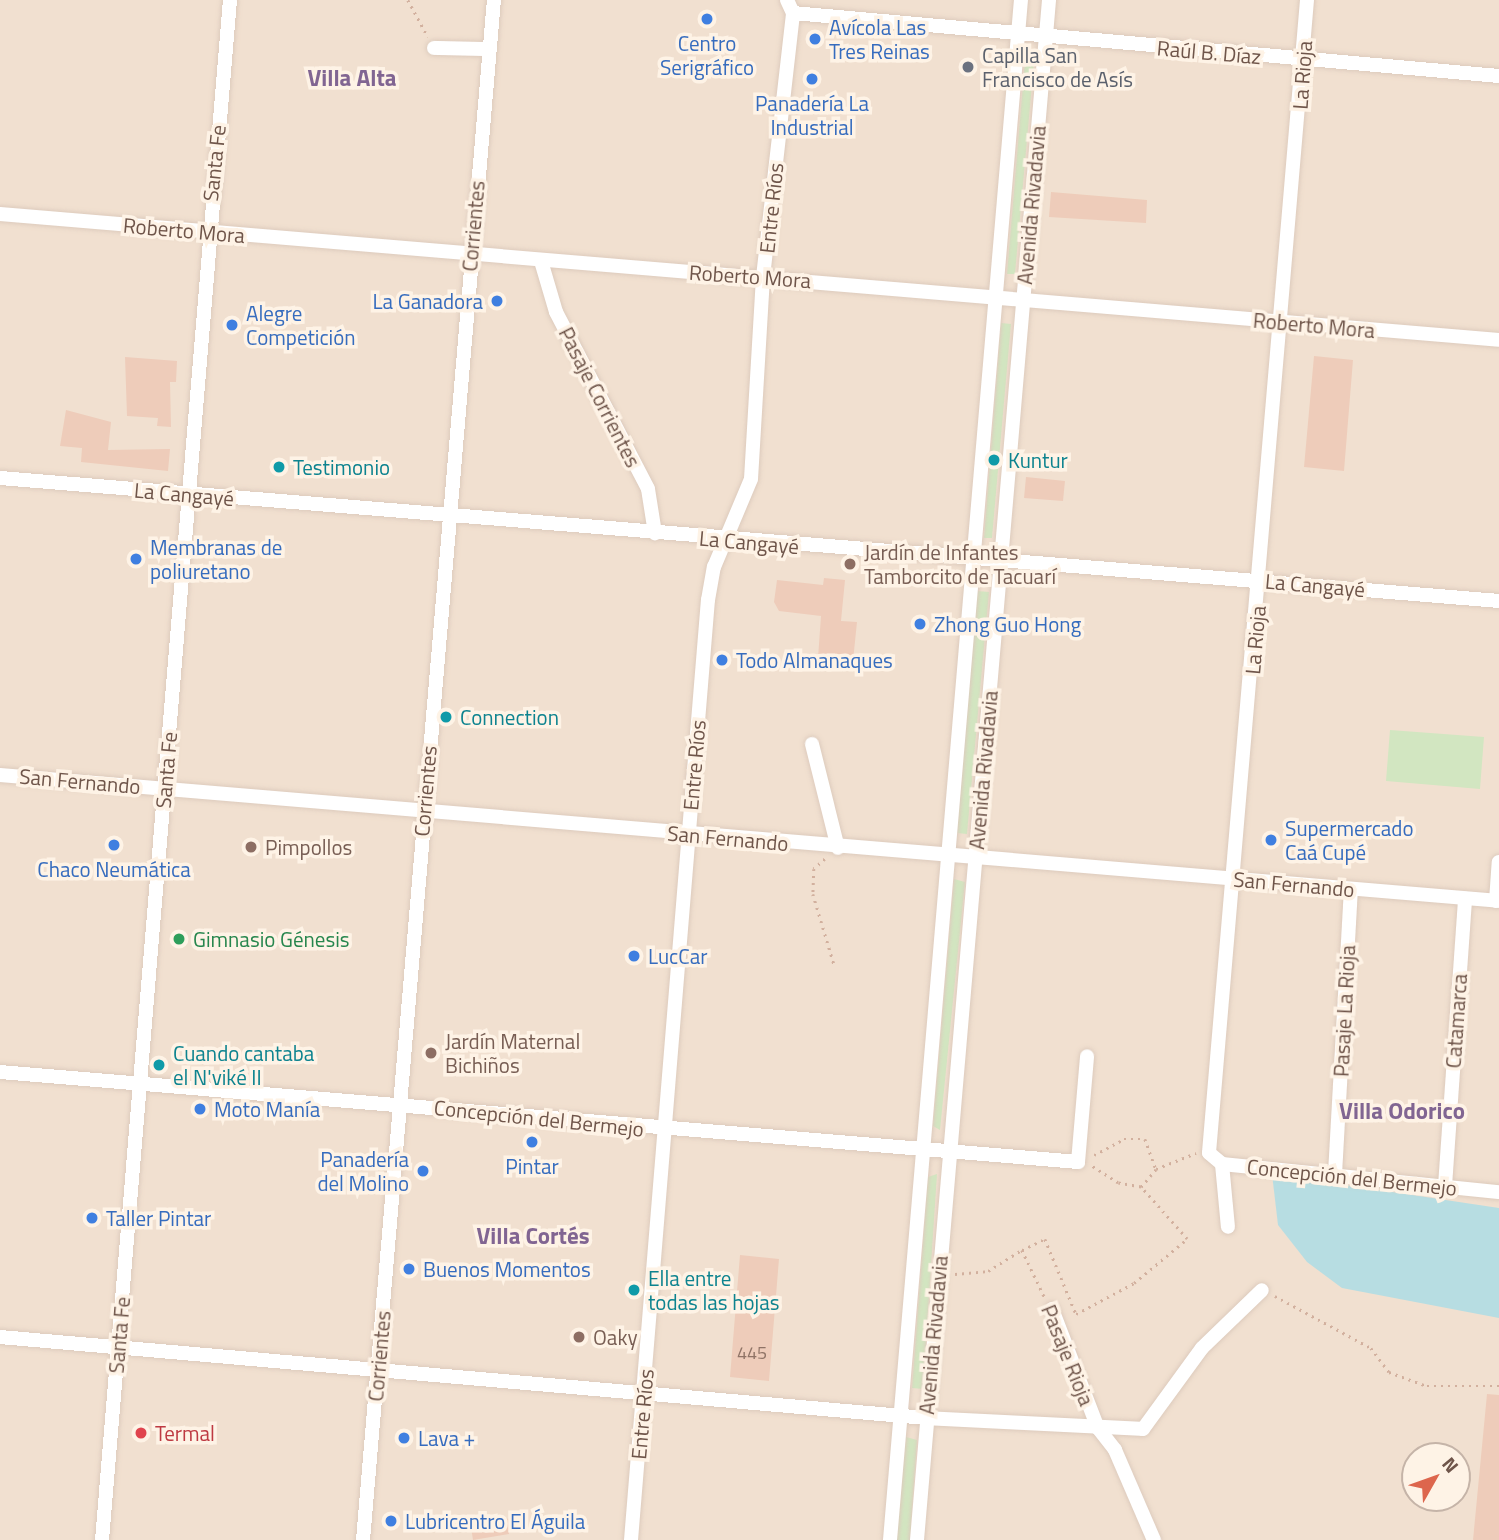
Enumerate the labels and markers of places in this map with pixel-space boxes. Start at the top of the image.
marker: Centro Serigráfico [699,11,715,27]
place label: Avícola Las Tres Reinas [829,14,930,64]
place label: Centro Serigráfico [660,30,754,80]
marker: Avícola Las Tres Reinas [807,31,823,47]
place label: Capilla San Francisco de Asís [982,42,1133,92]
marker: Capilla San Francisco de Asís [960,59,976,75]
marker: Panadería La Industrial [804,71,820,87]
place label: Panadería La Industrial [755,90,869,140]
place label: La Ganadora [373,288,483,314]
marker: La Ganadora [489,293,505,309]
place label: Alegre Competición [246,300,356,350]
marker: Alegre Competición [224,317,240,333]
place label: Kuntur [1008,447,1068,473]
marker: Kuntur [986,452,1002,468]
place label: Testimonio [293,454,390,480]
marker: Testimonio [271,459,287,475]
place label: Membranas de poliuretano [150,534,282,584]
place label: Jardín de Infantes Tamborcito de Tacuarí [864,539,1056,589]
marker: Membranas de poliuretano [128,551,144,567]
marker: Jardín de Infantes Tamborcito de Tacuarí [842,556,858,572]
place label: Zhong Guo Hong [934,611,1081,637]
marker: Zhong Guo Hong [912,616,928,632]
place label: Todo Almanaques [736,647,893,673]
marker: Todo Almanaques [714,652,730,668]
place label: Connection [460,704,559,730]
marker: Connection [438,709,454,725]
place label: Supermercado Caá Cupé [1285,815,1414,865]
marker: Supermercado Caá Cupé [1263,832,1279,848]
place label: Pimpollos [265,834,352,860]
marker: Chaco Neumática [106,837,122,853]
marker: Pimpollos [243,839,259,855]
place label: Chaco Neumática [37,856,191,882]
place label: Gimnasio Génesis [193,926,350,952]
marker: Gimnasio Génesis [171,931,187,947]
place label: LucCar [648,943,707,969]
marker: LucCar [626,948,642,964]
place label: Jardín Maternal Bichiños [445,1028,580,1078]
place label: Cuando cantaba el N'viké II [173,1040,314,1090]
marker: Jardín Maternal Bichiños [423,1045,439,1061]
marker: Cuando cantaba el N'viké II [151,1057,167,1073]
place label: Moto Manía [214,1096,320,1122]
marker: Moto Manía [192,1101,208,1117]
marker: Pintar [524,1134,540,1150]
place label: Panadería del Molino [317,1146,409,1196]
place label: Pintar [505,1153,559,1179]
marker: Panadería del Molino [415,1163,431,1179]
place label: Taller Pintar [106,1205,211,1231]
marker: Taller Pintar [84,1210,100,1226]
place label: Buenos Momentos [423,1256,591,1282]
marker: Buenos Momentos [401,1261,417,1277]
place label: Ella entre todas las hojas [648,1265,779,1315]
marker: Ella entre todas las hojas [626,1282,642,1298]
place label: Oaky [593,1324,638,1350]
marker: Oaky [571,1329,587,1345]
place label: Termal [155,1420,215,1446]
marker: Termal [133,1425,149,1441]
place label: Lava + [418,1425,475,1451]
marker: Lava + [396,1430,412,1446]
place label: Lubricentro El Águila [405,1508,585,1534]
marker: Lubricentro El Águila [383,1513,399,1529]

